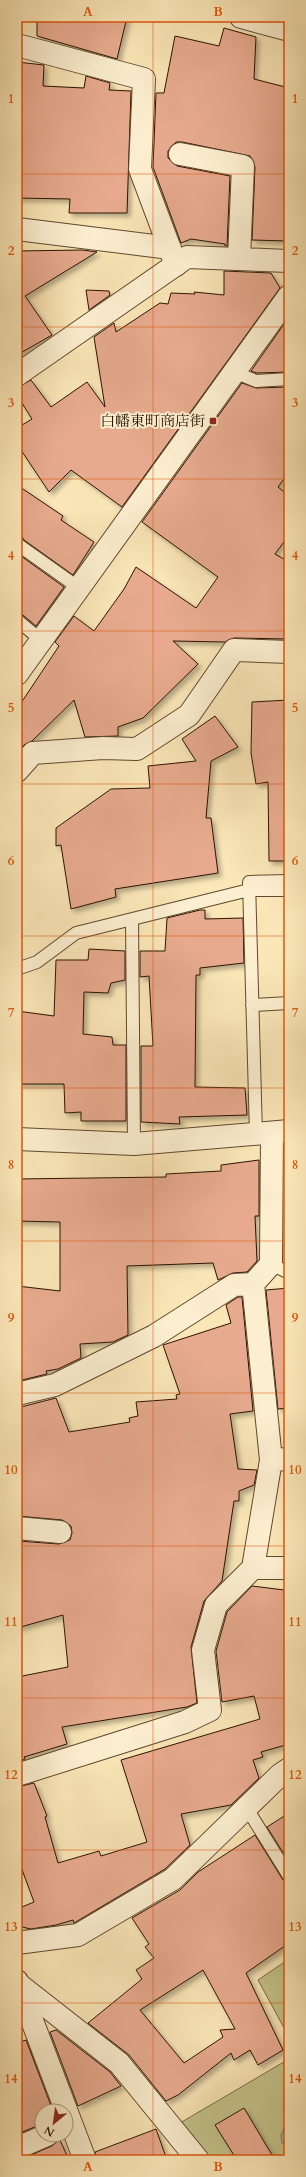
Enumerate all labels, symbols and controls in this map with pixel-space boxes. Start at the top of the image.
text: A [83,3,93,21]
text: B [213,3,223,21]
text: 1 [8,90,14,108]
text: 1 [292,90,298,108]
text: 2 [8,242,15,260]
text: 2 [292,242,299,260]
text: 3 [8,394,15,412]
text: 3 [292,394,299,412]
place label: 白幡東町商店街 [100,411,205,431]
marker: 白幡東町商店街 [208,416,218,426]
text: 4 [8,547,15,565]
text: 4 [292,547,299,565]
text: 5 [8,699,14,717]
text: 5 [292,699,298,717]
text: 6 [8,852,15,870]
text: 6 [292,852,299,870]
text: 7 [8,1004,15,1022]
text: 7 [292,1004,299,1022]
text: 8 [8,1156,14,1174]
text: 8 [292,1156,298,1174]
text: 9 [8,1309,15,1327]
text: 9 [292,1309,299,1327]
text: 10 [4,1461,18,1479]
text: 10 [288,1461,302,1479]
text: 11 [4,1613,18,1631]
text: 11 [288,1613,302,1631]
text: 12 [4,1766,18,1784]
text: 12 [288,1766,302,1784]
text: 13 [4,1918,18,1936]
text: 13 [288,1918,302,1936]
text: 14 [4,2070,18,2088]
text: 14 [288,2070,302,2088]
north arrow [34,2103,74,2143]
text: N [41,2122,57,2140]
text: A [83,2158,93,2176]
text: B [213,2158,223,2176]

